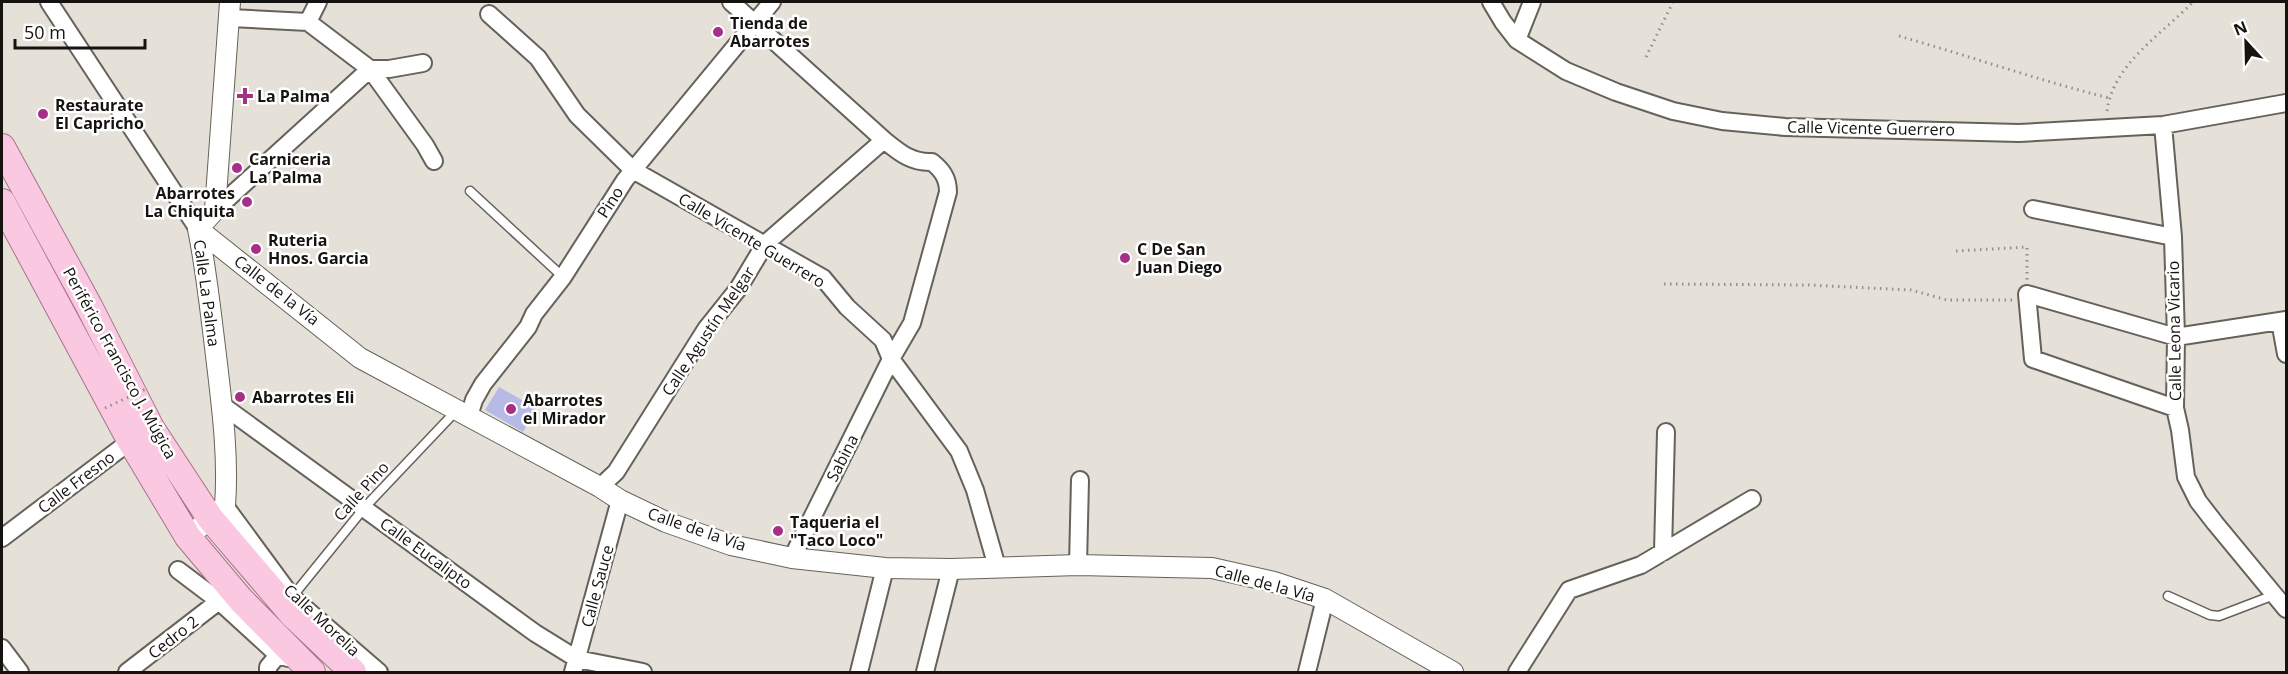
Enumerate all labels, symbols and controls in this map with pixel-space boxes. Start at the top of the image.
scale bar [15,12,146,50]
place label: Tienda de Abarrotes [730,12,810,52]
north arrow [2216,12,2276,72]
text: N [2230,15,2251,41]
text: 50 m [24,20,66,44]
marker: Tienda de Abarrotes [711,25,725,39]
place label: La Palma [257,85,330,107]
marker: La Palma [238,89,252,103]
place label: Restaurate El Capricho [55,94,144,134]
marker: Restaurate El Capricho [36,107,50,121]
street label: Calle Vicente Guerrero [1787,116,1955,140]
place label: Carniceria La Palma [249,148,331,188]
marker: Carniceria La Palma [230,161,244,175]
place label: Abarrotes La Chiquita [144,182,235,222]
street label: Pino [592,182,628,222]
street label: Calle Vicente Guerrero [674,187,830,293]
marker: Abarrotes La Chiquita [240,195,254,209]
place label: Ruteria Hnos. Garcia [268,229,369,269]
street label: Calle La Palma [189,238,225,348]
place label: C De San Juan Diego [1135,238,1222,278]
marker: Ruteria Hnos. Garcia [249,242,263,256]
street label: Calle de la Vía [230,250,324,330]
marker: C De San Juan Diego [1118,251,1132,265]
street label: Calle Leona Vicario [2162,261,2186,401]
street label: Calle Agustín Melgar [656,262,760,400]
street label: Periférico Francisco J. Múgica [58,263,182,463]
place label: Abarrotes Eli [252,386,355,408]
place label: Abarrotes el Mirador [523,389,606,429]
marker: Abarrotes Eli [233,390,247,404]
marker: Abarrotes el Mirador [504,402,518,416]
street label: Sabina [821,431,863,485]
street label: Calle Fresno [33,446,119,518]
street label: Calle Pino [328,456,394,526]
street label: Calle de la Vía [645,502,749,556]
place label: Taqueria el "Taco Loco" [790,511,883,551]
street label: Calle Eucalipto [376,512,476,594]
marker: Taqueria el "Taco Loco" [771,524,785,538]
street label: Calle Sauce [575,542,619,630]
street label: Calle de la Vía [1213,559,1317,607]
street label: Calle Morelia [279,579,365,661]
street label: Cedro 2 [143,610,203,664]

